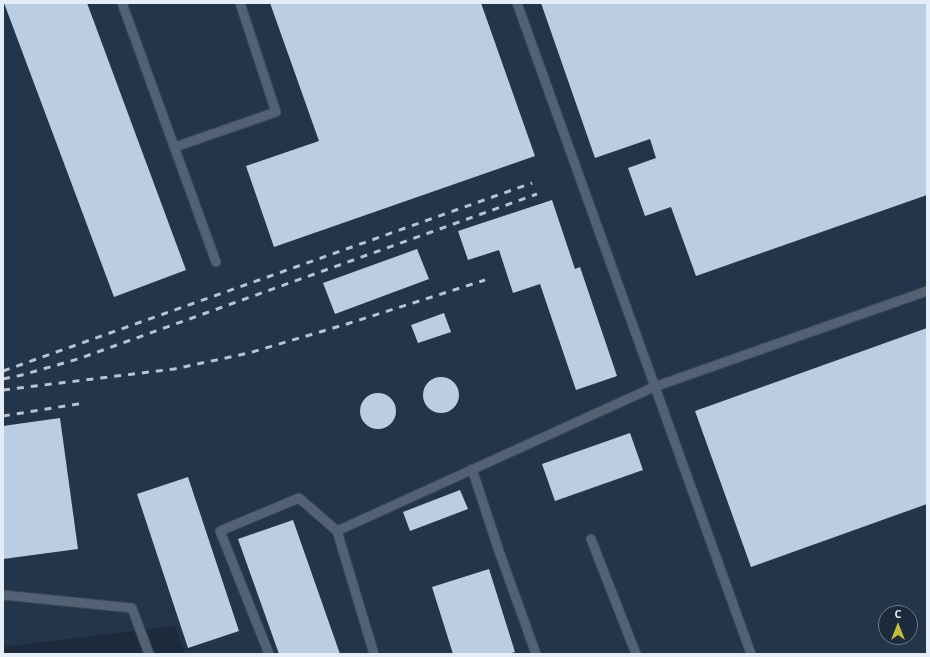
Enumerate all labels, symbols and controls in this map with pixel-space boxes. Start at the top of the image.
north arrow [878,605,918,645]
text: С [894,606,902,621]

